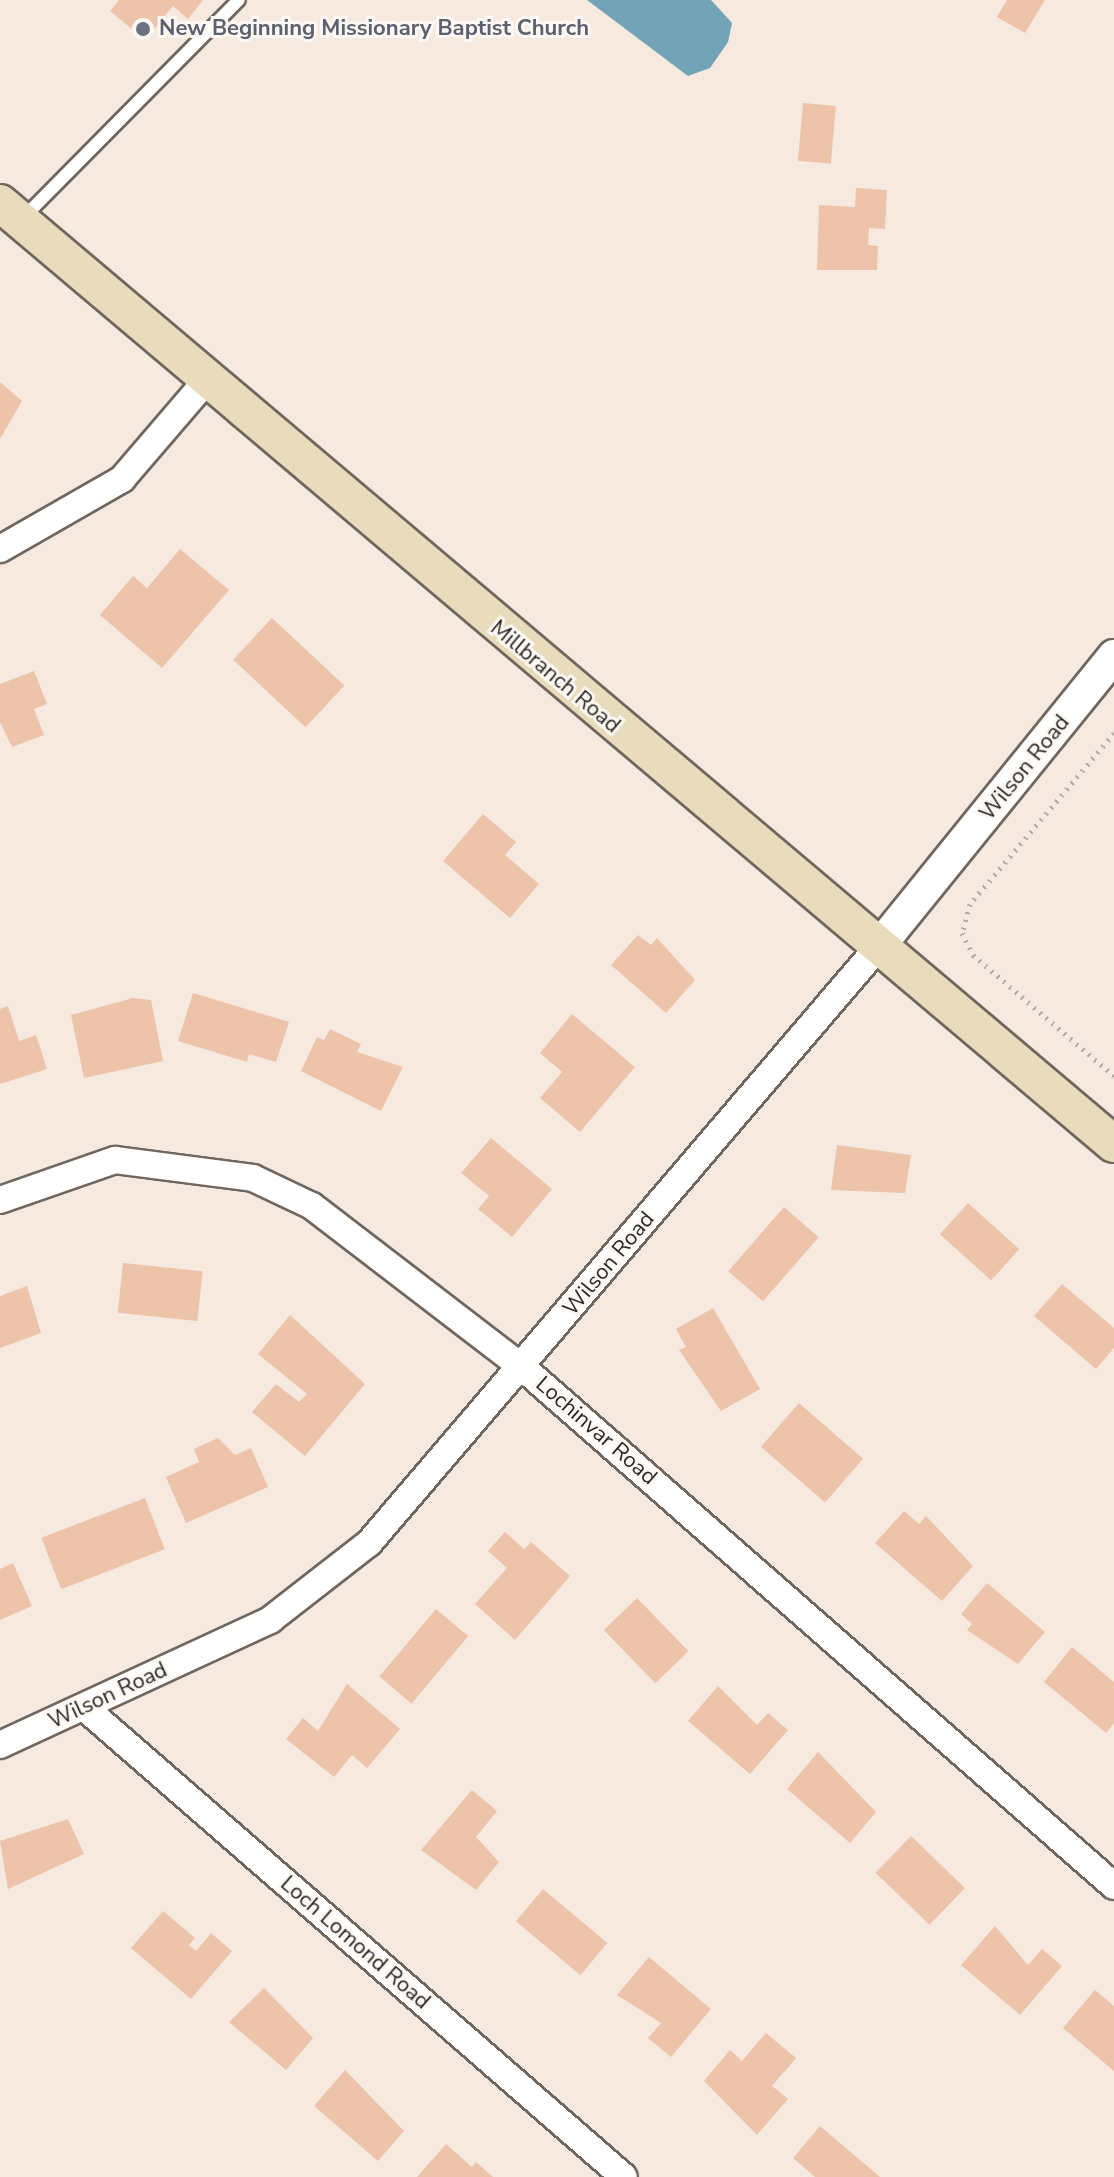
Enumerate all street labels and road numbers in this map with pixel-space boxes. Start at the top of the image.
street label: Millbranch Road [485,615,625,739]
street label: Wilson Road [975,710,1075,826]
street label: Wilson Road [558,1207,660,1321]
street label: Lochinvar Road [530,1371,662,1491]
street label: Wilson Road [44,1657,172,1735]
street label: Loch Lomond Road [275,1871,435,2015]

